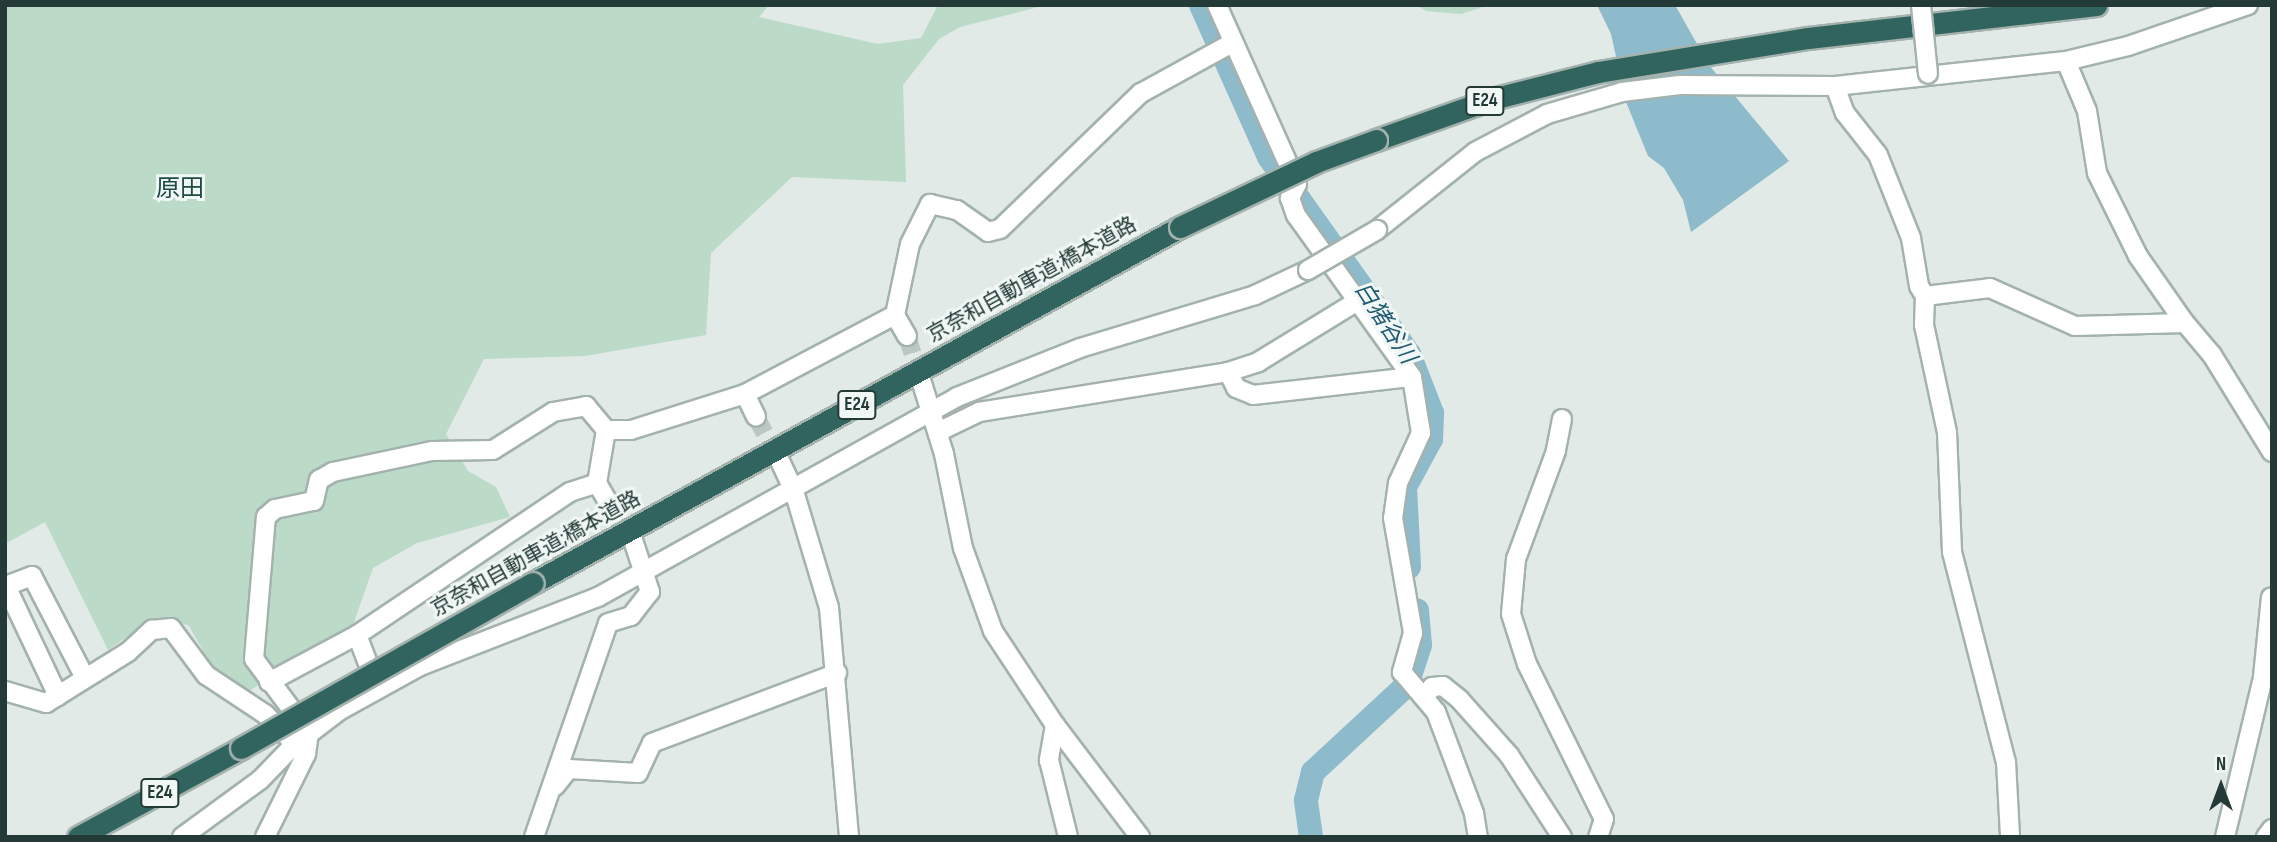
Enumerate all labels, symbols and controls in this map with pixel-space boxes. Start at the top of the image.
road number: E24 [1464,86,1506,116]
district label: 原田 [156,175,204,203]
street label: 京奈和自動車道;橋本道路 [923,212,1141,348]
water label: 白猪谷川 [1348,277,1422,369]
road number: E24 [836,390,878,420]
street label: 京奈和自動車道;橋本道路 [427,486,645,622]
north arrow [2186,751,2256,821]
text: N [2216,753,2226,776]
road number: E24 [139,778,181,808]

